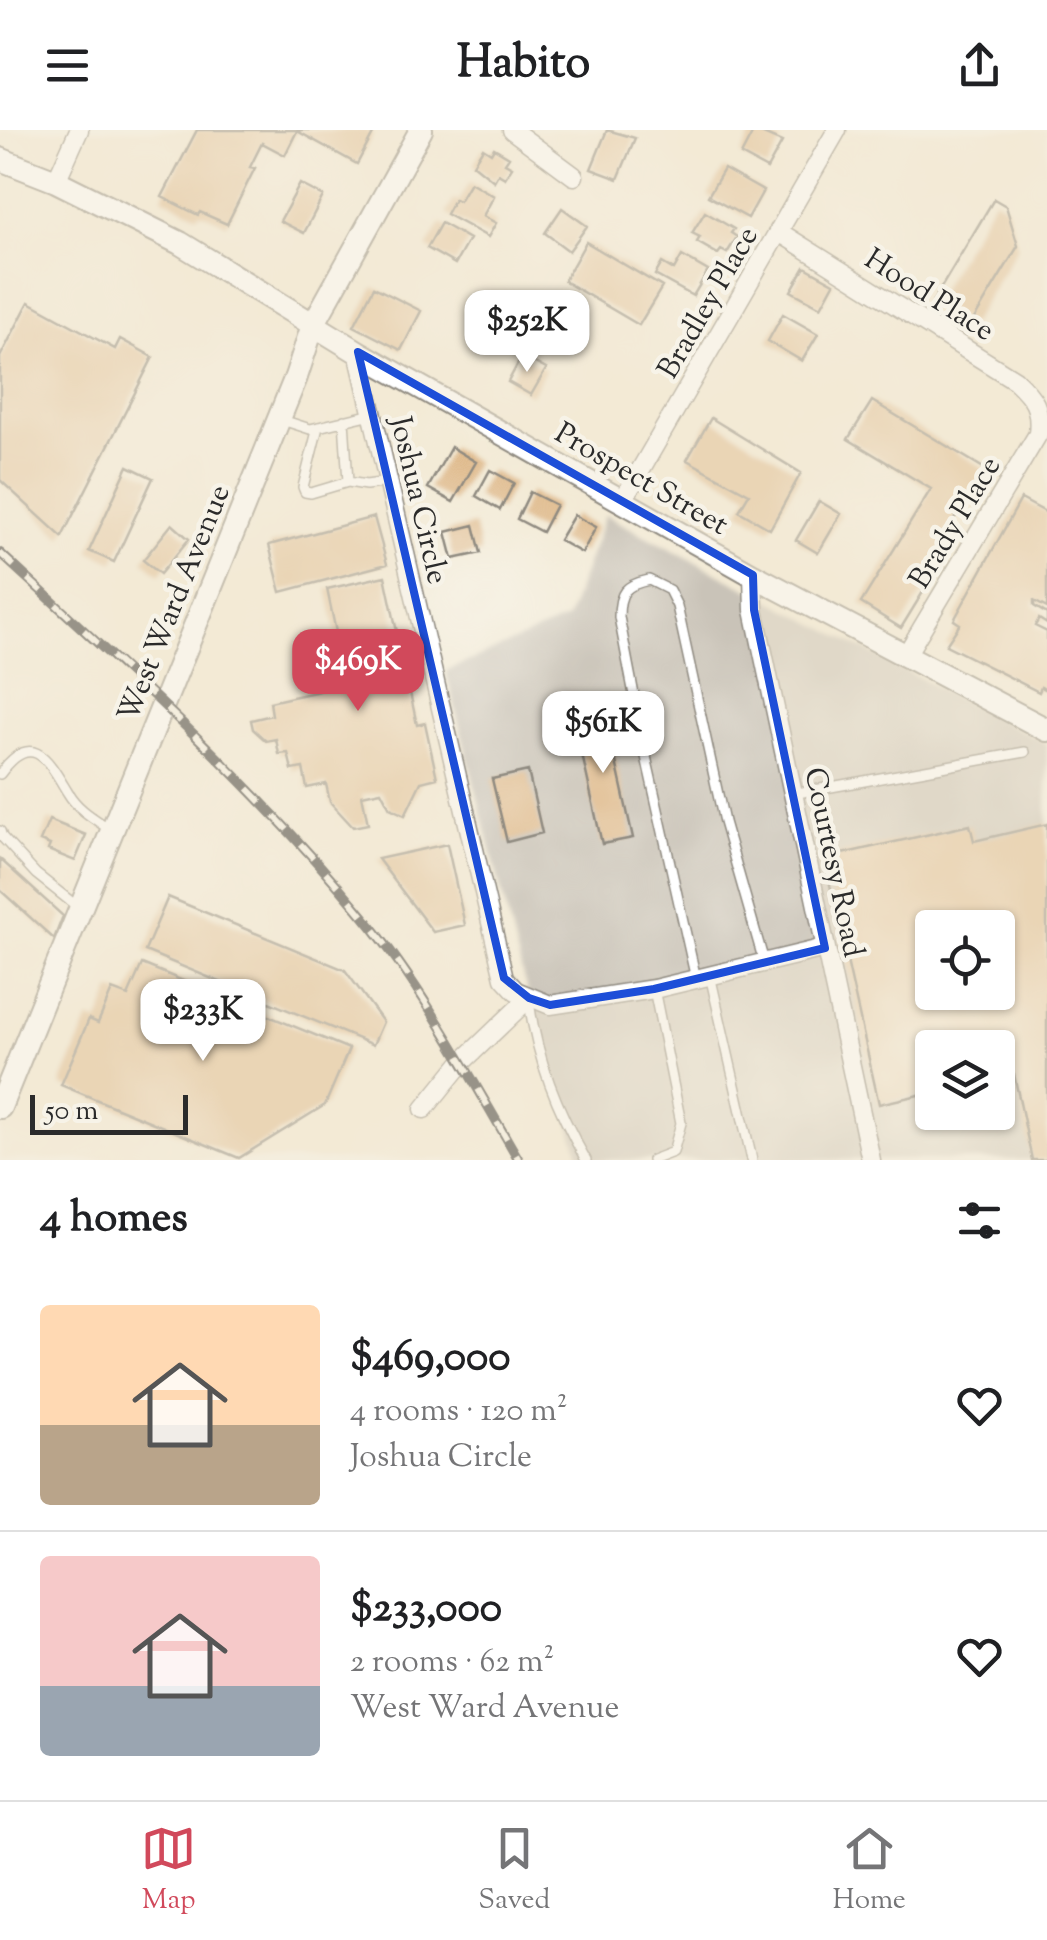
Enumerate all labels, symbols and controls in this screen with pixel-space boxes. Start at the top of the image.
text: Habito [457,33,590,98]
icon: menu [40,38,95,93]
icon: share [952,38,1007,93]
street label: Bradley Place [648,219,770,387]
street label: Hood Place [855,239,1002,353]
pin: $252K [457,290,597,375]
text: $252K [486,299,568,345]
street label: Joshua Circle [377,411,458,588]
street label: Prospect Street [546,413,736,547]
street label: Brady Place [900,449,1013,598]
street label: West Ward Avenue [108,479,243,729]
pin: $469K [288,629,428,714]
text: $469K [314,638,402,684]
pin: $561K [533,691,673,776]
text: $561K [564,700,642,746]
street label: Courtesy Road [791,764,874,961]
map controls [915,910,1015,1130]
button: locate [915,910,1015,1010]
pin: $233K [133,979,273,1064]
text: $233K [162,988,244,1034]
button: layers [915,1030,1015,1130]
scale bar [30,1090,188,1134]
text: 50 m [45,1092,99,1132]
text: 4 homes [40,1190,188,1250]
icon: filters [952,1193,1007,1248]
text: $469,000 [350,1329,510,1389]
icon: home [120,1345,240,1465]
icon: heart [952,1378,1007,1433]
text: 4 rooms · 120 m² [350,1389,568,1435]
text: Joshua Circle [350,1435,532,1481]
text: $233,000 [350,1580,502,1640]
icon: home [120,1596,240,1716]
icon: heart [952,1629,1007,1684]
text: 2 rooms · 62 m² [350,1640,554,1686]
text: West Ward Avenue [350,1686,619,1732]
tab: Map [141,1821,196,1921]
tab: Saved [478,1821,550,1921]
tab: Home [832,1821,906,1921]

